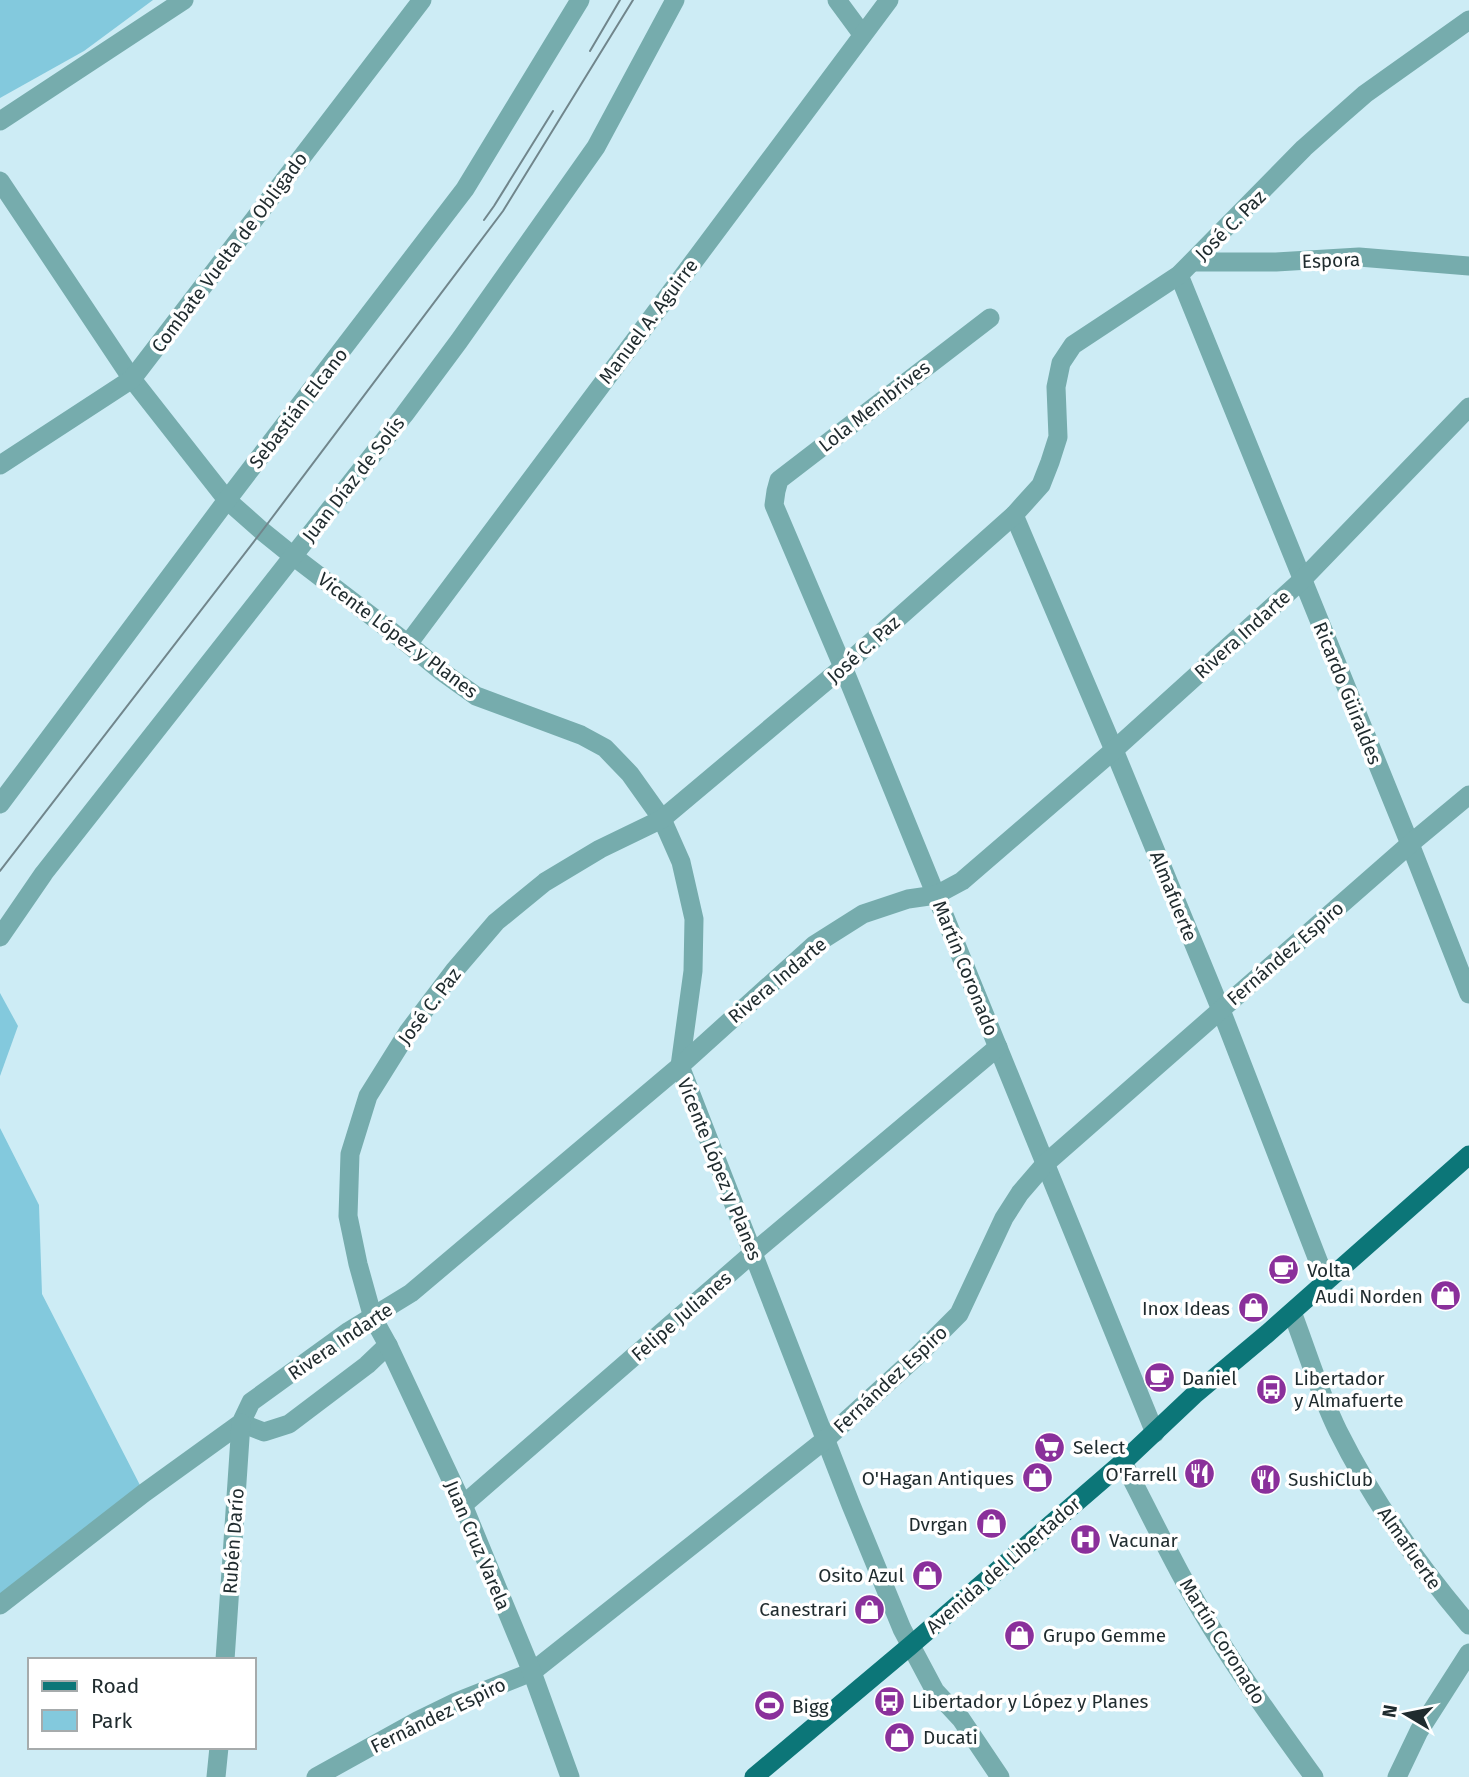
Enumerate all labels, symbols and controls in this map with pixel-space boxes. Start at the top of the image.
street label: Combate Vuelta de Obligado [147,148,312,357]
street label: José C. Paz [1190,185,1270,265]
street label: Espora [1301,248,1361,273]
street label: Manuel A. Aguirre [594,254,703,388]
street label: Sebastián Elcano [244,343,353,473]
street label: Lola Membrives [814,356,935,457]
street label: Juan Díaz de Solís [297,412,410,547]
street label: Vicente López y Planes [313,568,482,703]
street label: Rivera Indarte [1190,585,1295,683]
street label: José C. Paz [822,611,904,688]
street label: Ricardo Güiraldes [1308,619,1387,768]
street label: Almafuerte [1145,848,1202,945]
street label: Fernández Espiro [1222,896,1348,1010]
street label: Martín Coronado [928,897,1003,1039]
street label: Rivera Indarte [723,933,831,1028]
street label: José C. Paz [393,963,466,1049]
street label: Vicente López y Planes [672,1075,767,1264]
cafe icon: Volta [1267,1253,1301,1287]
place label: Volta [1307,1259,1351,1282]
street label: Felipe Julianes [627,1267,736,1366]
shop icon: Audi Norden [1429,1279,1463,1313]
place label: Audi Norden [1316,1285,1423,1308]
shop icon: Inox Ideas [1236,1291,1270,1325]
place label: Inox Ideas [1142,1297,1230,1320]
street label: Rivera Indarte [284,1298,397,1385]
street label: Fernández Espiro [829,1321,952,1438]
cafe icon: Daniel [1142,1361,1176,1395]
place label: Daniel [1182,1367,1237,1390]
place label: Libertador y Almafuerte [1294,1367,1404,1412]
bus stop icon: Libertador y Almafuerte [1254,1372,1288,1406]
supermarket icon: Select [1033,1430,1067,1464]
place label: Select [1073,1436,1126,1459]
restaurant icon: O'Farrell [1183,1457,1217,1491]
shop icon: O'Hagan Antiques [1020,1461,1054,1495]
restaurant icon: SushiClub [1248,1462,1282,1496]
place label: O'Farrell [1106,1463,1177,1486]
place label: O'Hagan Antiques [862,1467,1014,1490]
place label: SushiClub [1288,1468,1373,1491]
street label: Juan Cruz Varela [440,1477,515,1613]
street label: Rubén Darío [218,1487,249,1595]
street label: Avenida del Libertador [922,1492,1086,1639]
street label: Almafuerte [1373,1503,1446,1594]
shop icon: Dvrgan [974,1507,1008,1541]
place label: Dvrgan [908,1513,968,1536]
hospital icon: Vacunar [1069,1523,1103,1557]
place label: Vacunar [1109,1529,1179,1552]
shop icon: Osito Azul [910,1558,944,1592]
place label: Osito Azul [818,1564,904,1587]
street label: Martín Coronado [1175,1574,1270,1708]
shop icon: Canestrari [853,1592,887,1626]
place label: Canestrari [759,1598,847,1621]
shop icon: Grupo Gemme [1003,1618,1037,1652]
place label: Grupo Gemme [1043,1624,1166,1647]
legend [28,1658,256,1749]
text: Road [91,1673,139,1699]
street label: Fernández Espiro [367,1673,509,1758]
north arrow [1371,1679,1441,1749]
bus stop icon: Libertador y López y Planes [872,1684,906,1718]
sports icon: Bigg [752,1689,786,1723]
place label: Libertador y López y Planes [912,1690,1149,1713]
place label: Bigg [792,1695,829,1718]
text: N [1377,1703,1402,1719]
text: Park [91,1708,133,1734]
shop icon: Ducati [883,1720,917,1754]
place label: Ducati [923,1726,978,1749]

